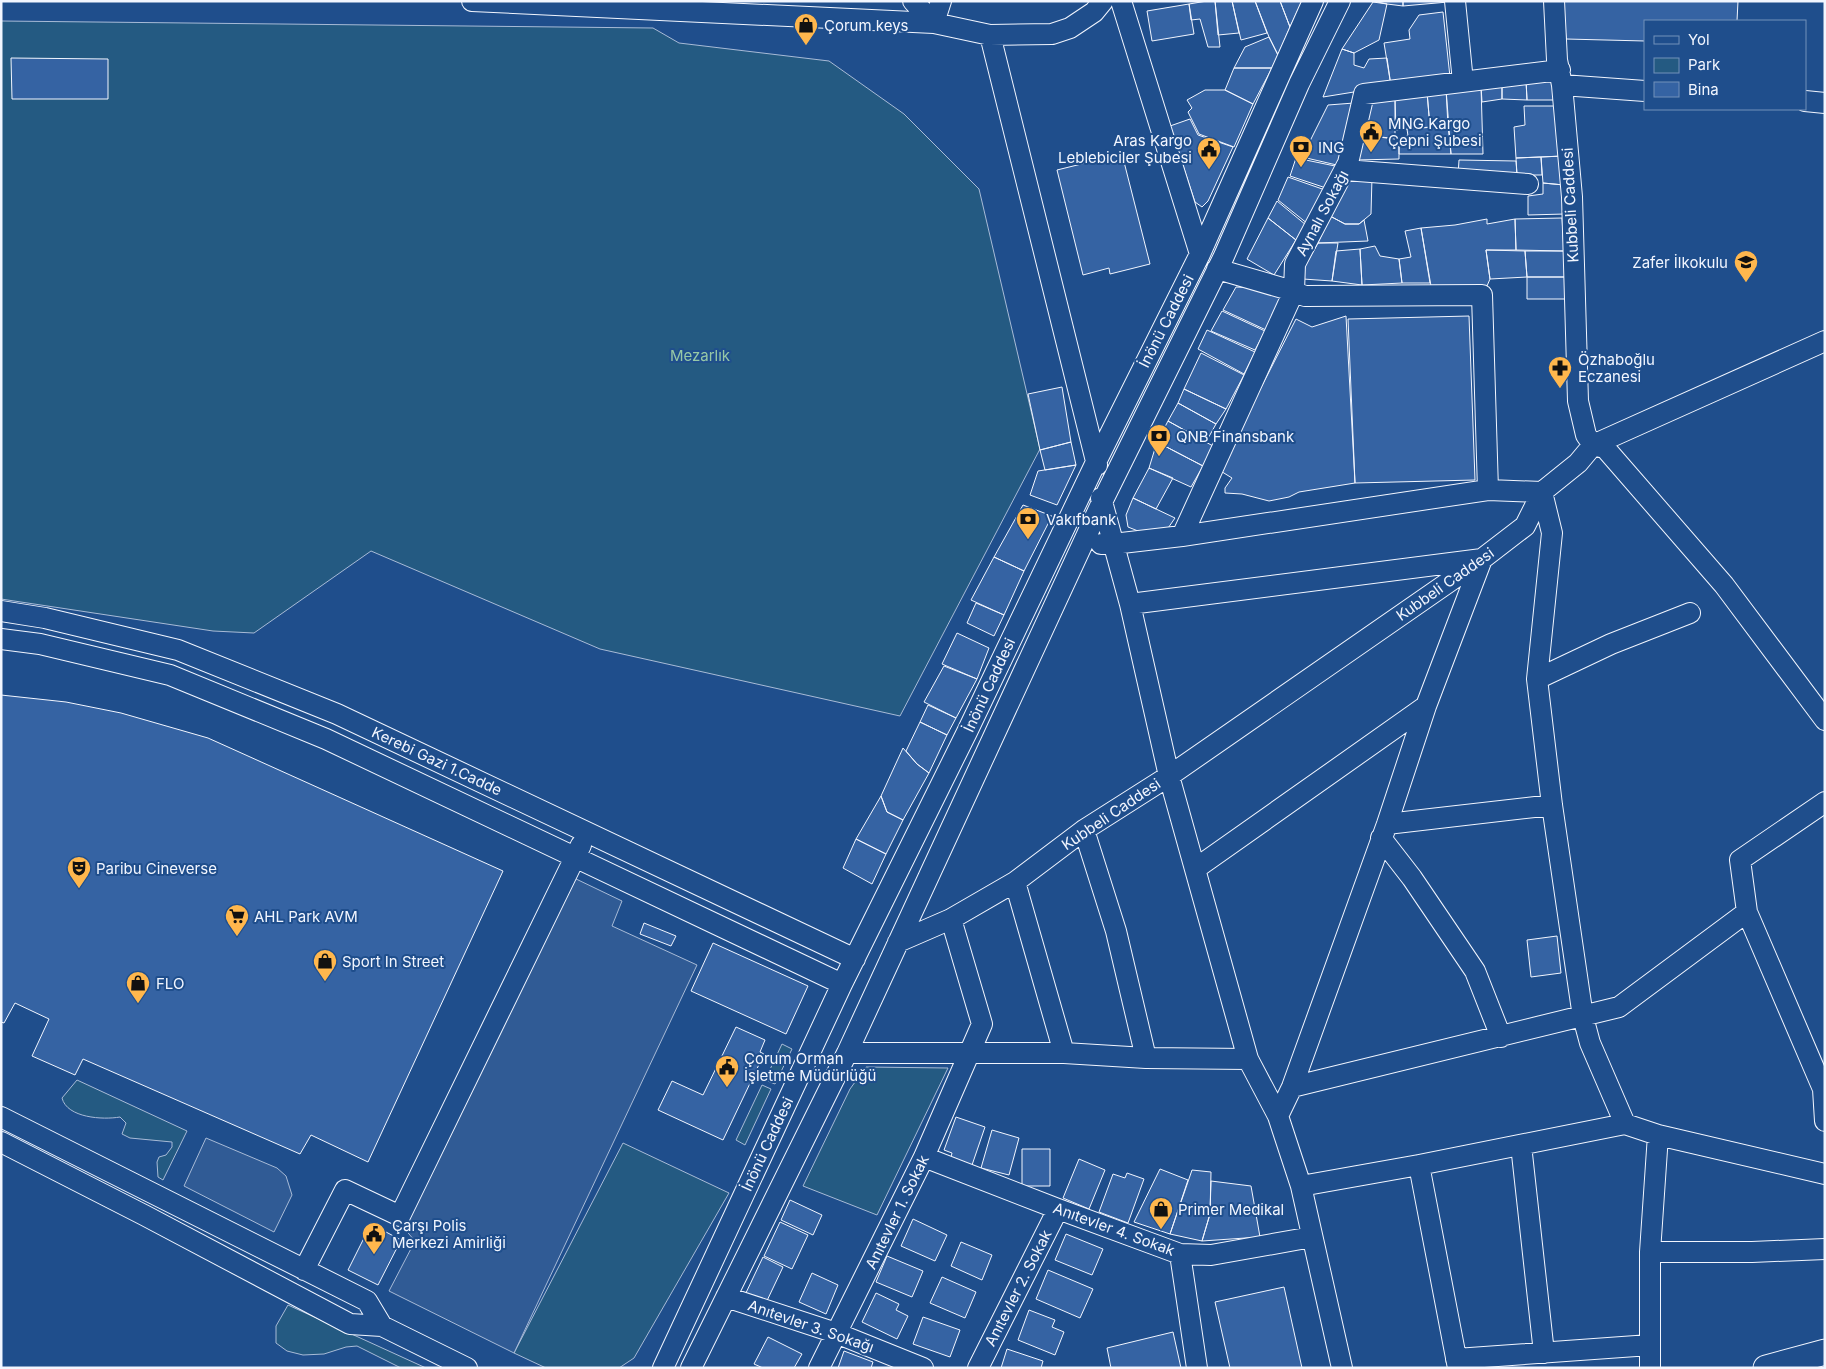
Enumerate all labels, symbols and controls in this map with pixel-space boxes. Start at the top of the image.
shop icon: Çorum keys [793,12,819,46]
place label: Çorum keys [824,16,909,35]
legend [1644,20,1806,110]
text: Yol [1688,30,1710,49]
text: Park [1688,55,1721,74]
text: Bina [1688,80,1719,99]
place label: MNG Kargo Çepni Şubesi [1388,114,1482,150]
public building icon: MNG Kargo Çepni Şubesi [1358,119,1384,153]
place label: Aras Kargo Leblebiciler Şubesi [1058,131,1192,167]
bank icon: ING [1288,134,1314,168]
public building icon: Aras Kargo Leblebiciler Şubesi [1196,136,1222,170]
place label: ING [1318,138,1345,157]
street label: Kubbeli Caddesi [1558,147,1582,263]
street label: Aynalı Sokağı [1291,167,1353,259]
school or university icon: Zafer İlkokulu [1733,249,1759,283]
place label: Zafer İlkokulu [1632,253,1728,272]
street label: İnönü Caddesi [1134,271,1198,371]
park label: Mezarlık [670,346,731,365]
place label: Özhaboğlu Eczanesi [1578,350,1655,386]
pharmacy icon: Özhaboğlu Eczanesi [1547,355,1573,389]
bank icon: QNB Finansbank [1146,423,1172,457]
place label: QNB Finansbank [1176,427,1295,446]
bank icon: Vakıfbank [1015,506,1041,540]
place label: Vakıfbank [1046,510,1117,529]
street label: Kubbeli Caddesi [1392,543,1498,625]
street label: İnönü Caddesi [959,635,1019,735]
street label: Kerebi Gazi 1.Cadde [369,723,505,799]
street label: Kubbeli Caddesi [1058,774,1164,854]
theatre icon: Paribu Cineverse [66,855,92,889]
place label: Paribu Cineverse [96,859,217,878]
supermarket icon: AHL Park AVM [224,903,250,937]
place label: AHL Park AVM [254,907,358,926]
shop icon: Sport In Street [312,948,338,982]
place label: Sport In Street [342,952,444,971]
shop icon: FLO [125,970,151,1004]
place label: FLO [156,974,184,993]
place label: Çorum Orman İşletme Müdürlüğü [744,1049,876,1085]
public building icon: Çorum Orman İşletme Müdürlüğü [714,1054,740,1088]
street label: İnönü Caddesi [737,1094,797,1194]
street label: Anıtevler 1. Sokak [861,1151,933,1272]
shop icon: Primer Medikal [1148,1196,1174,1230]
street label: Anıtevler 4. Sokak [1051,1198,1178,1260]
place label: Primer Medikal [1178,1200,1284,1219]
place label: Çarşı Polis Merkezi Amirliği [392,1216,506,1252]
public building icon: Çarşı Polis Merkezi Amirliği [361,1221,387,1255]
street label: Anıtevler 2. Sokak [980,1226,1056,1349]
street label: Anıtevler 3. Sokağı [745,1295,877,1357]

